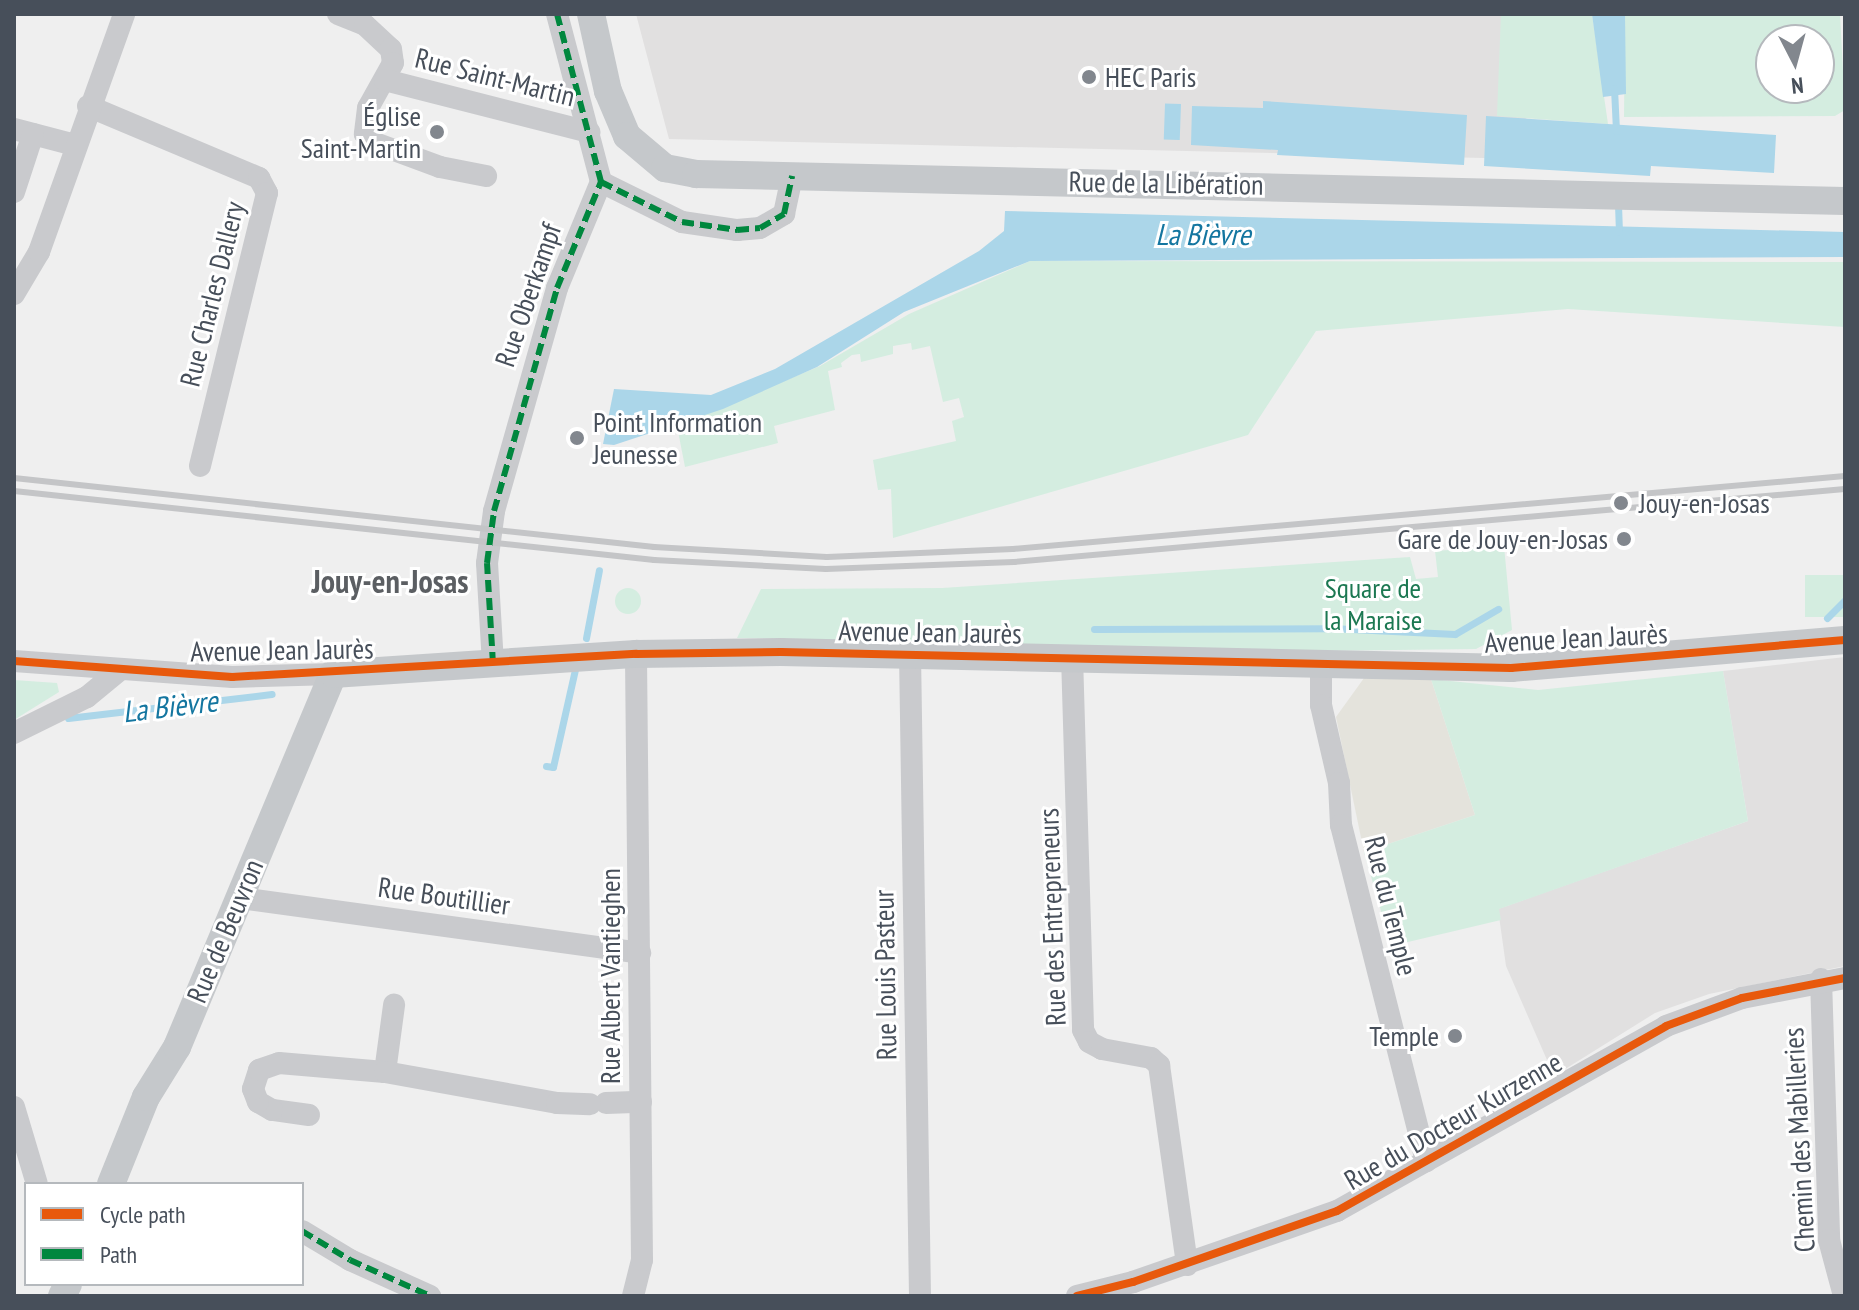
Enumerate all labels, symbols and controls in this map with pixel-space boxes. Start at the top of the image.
north arrow [1755,24,1835,104]
street label: Rue Saint-Martin [412,41,578,113]
place label: HEC Paris [1105,60,1197,94]
marker: HEC Paris [1080,68,1098,86]
text: N [1790,71,1805,100]
place label: Église Saint-Martin [301,99,421,165]
marker: Église Saint-Martin [428,123,446,141]
street label: Rue de la Libération [1068,165,1264,201]
street label: Rue Charles Dallery [173,198,251,390]
water label: La Bièvre [1155,216,1251,252]
street label: Rue Oberkampf [488,219,568,371]
place label: Point Information Jeunesse [593,405,762,471]
marker: Point Information Jeunesse [568,429,586,447]
place label: Jouy-en-Josas [1639,486,1770,520]
marker: Jouy-en-Josas [1610,492,1632,514]
place label: Gare de Jouy-en-Josas [1398,522,1608,556]
marker: Gare de Jouy-en-Josas [1615,530,1633,548]
district label: Jouy-en-Josas [312,562,468,600]
park label: Square de la Maraise [1324,571,1422,637]
street label: Avenue Jean Jaurès [838,614,1022,650]
street label: Avenue Jean Jaurès [1484,616,1668,660]
street label: Avenue Jean Jaurès [190,632,374,668]
water label: La Bièvre [121,682,219,730]
street label: Rue des Entrepreneurs [1031,807,1073,1027]
street label: Rue du Temple [1357,833,1425,979]
street label: Rue de Beuvron [180,854,270,1008]
street label: Rue Albert Vantieghen [593,867,627,1085]
street label: Rue Boutillier [376,870,512,922]
street label: Rue Louis Pasteur [867,889,903,1061]
place label: Temple [1369,1019,1439,1053]
marker: Temple [1446,1027,1464,1045]
street label: Chemin des Mabilleries [1776,1027,1822,1253]
street label: Rue du Docteur Kurzenne [1338,1045,1568,1197]
legend [24,1182,304,1286]
text: Cycle path [100,1199,186,1230]
text: Path [100,1239,137,1270]

